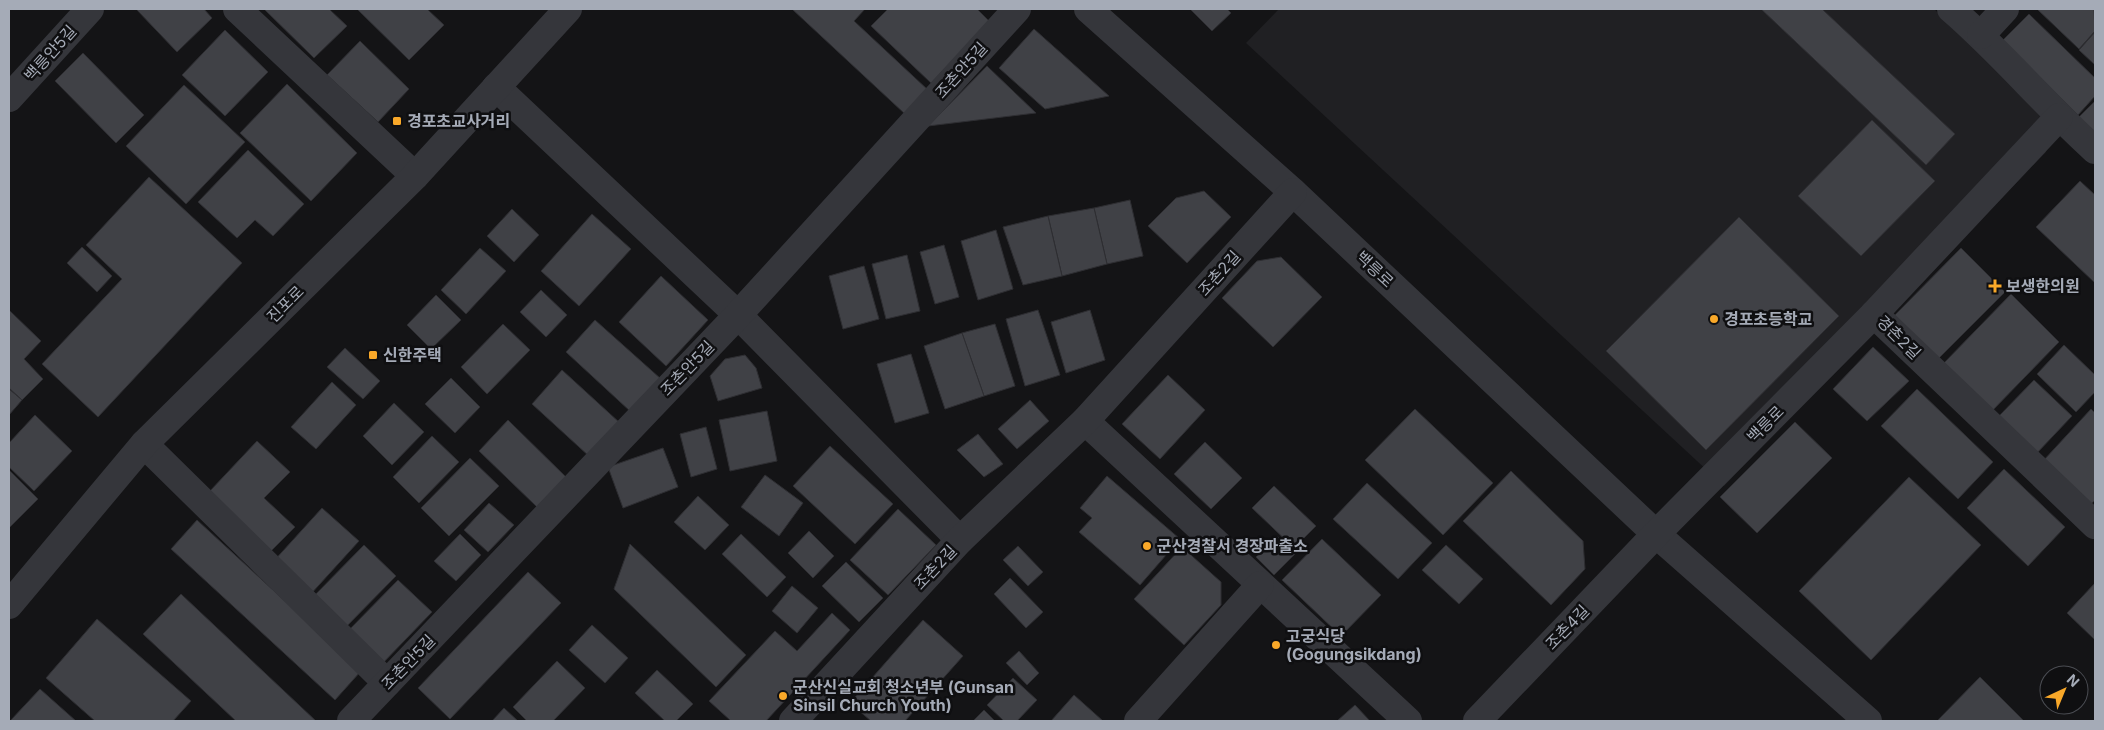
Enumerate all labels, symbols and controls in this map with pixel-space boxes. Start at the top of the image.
street label: 백릉안5길 [20,21,80,85]
street label: 조촌안5길 [931,38,991,102]
place label: 경포초교사거리 [407,111,510,131]
marker: 경포초교사거리 [391,115,403,127]
street label: 조촌2길 [1194,246,1244,300]
street label: 백릉로 [1352,247,1398,292]
place label: 보생한의원 [2006,276,2080,296]
marker: 보생한의원 [1988,279,2002,293]
street label: 진포로 [262,281,308,327]
place label: 경포초등학교 [1724,309,1813,329]
street label: 경촌2길 [1873,311,1925,363]
marker: 경포초등학교 [1708,313,1720,325]
street label: 조촌안5길 [656,336,718,400]
place label: 신한주택 [383,345,442,365]
marker: 신한주택 [367,349,379,361]
street label: 백릉로 [1742,401,1788,447]
place label: 군산경찰서 경장파출소 [1157,536,1308,556]
street label: 조촌2길 [909,540,961,594]
marker: 군산경찰서 경장파출소 [1141,540,1153,552]
street label: 조촌4길 [1541,600,1593,654]
place label: 고궁식당 (Gogungsikdang) [1286,626,1422,664]
street label: 조촌안5길 [377,630,439,694]
marker: 고궁식당 (Gogungsikdang) [1270,639,1282,651]
north arrow [2039,665,2089,715]
text: N [2064,670,2083,690]
place label: 군산신실교회 청소년부 (Gunsan Sinsil Church Youth) [793,677,1014,715]
marker: 군산신실교회 청소년부 (Gunsan Sinsil Church Youth) [777,690,789,702]

